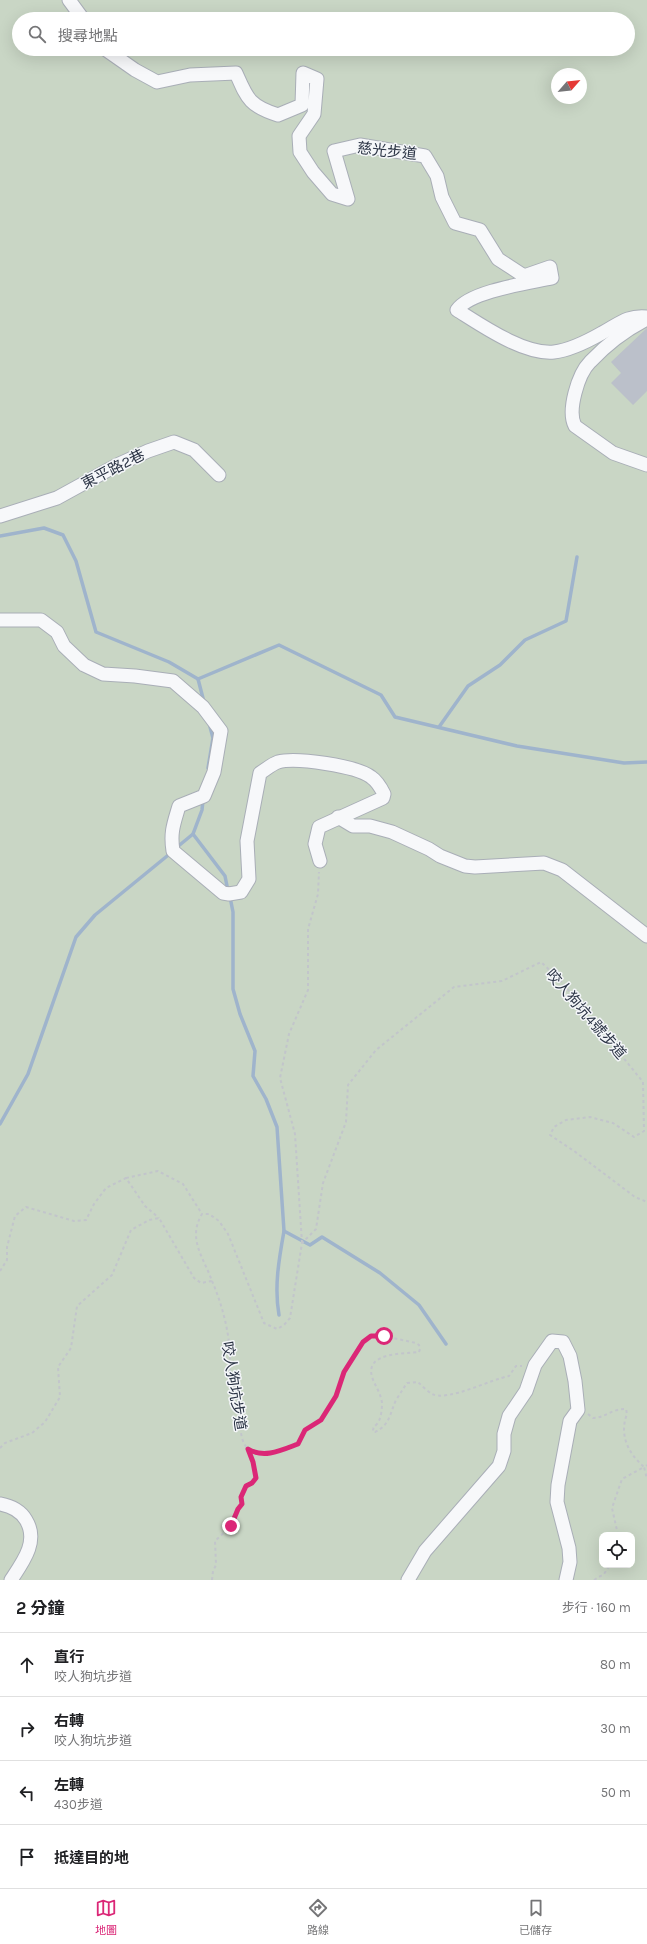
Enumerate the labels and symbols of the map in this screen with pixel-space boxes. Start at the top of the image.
north arrow [551,68,587,104]
street label: 慈光步道 [356,139,418,163]
street label: 東平路2巷 [78,445,148,493]
street label: 咬人狗坑4號步道 [542,965,630,1063]
route start [375,1327,393,1345]
street label: 咬人狗坑步道 [218,1340,250,1432]
route end [222,1517,240,1535]

